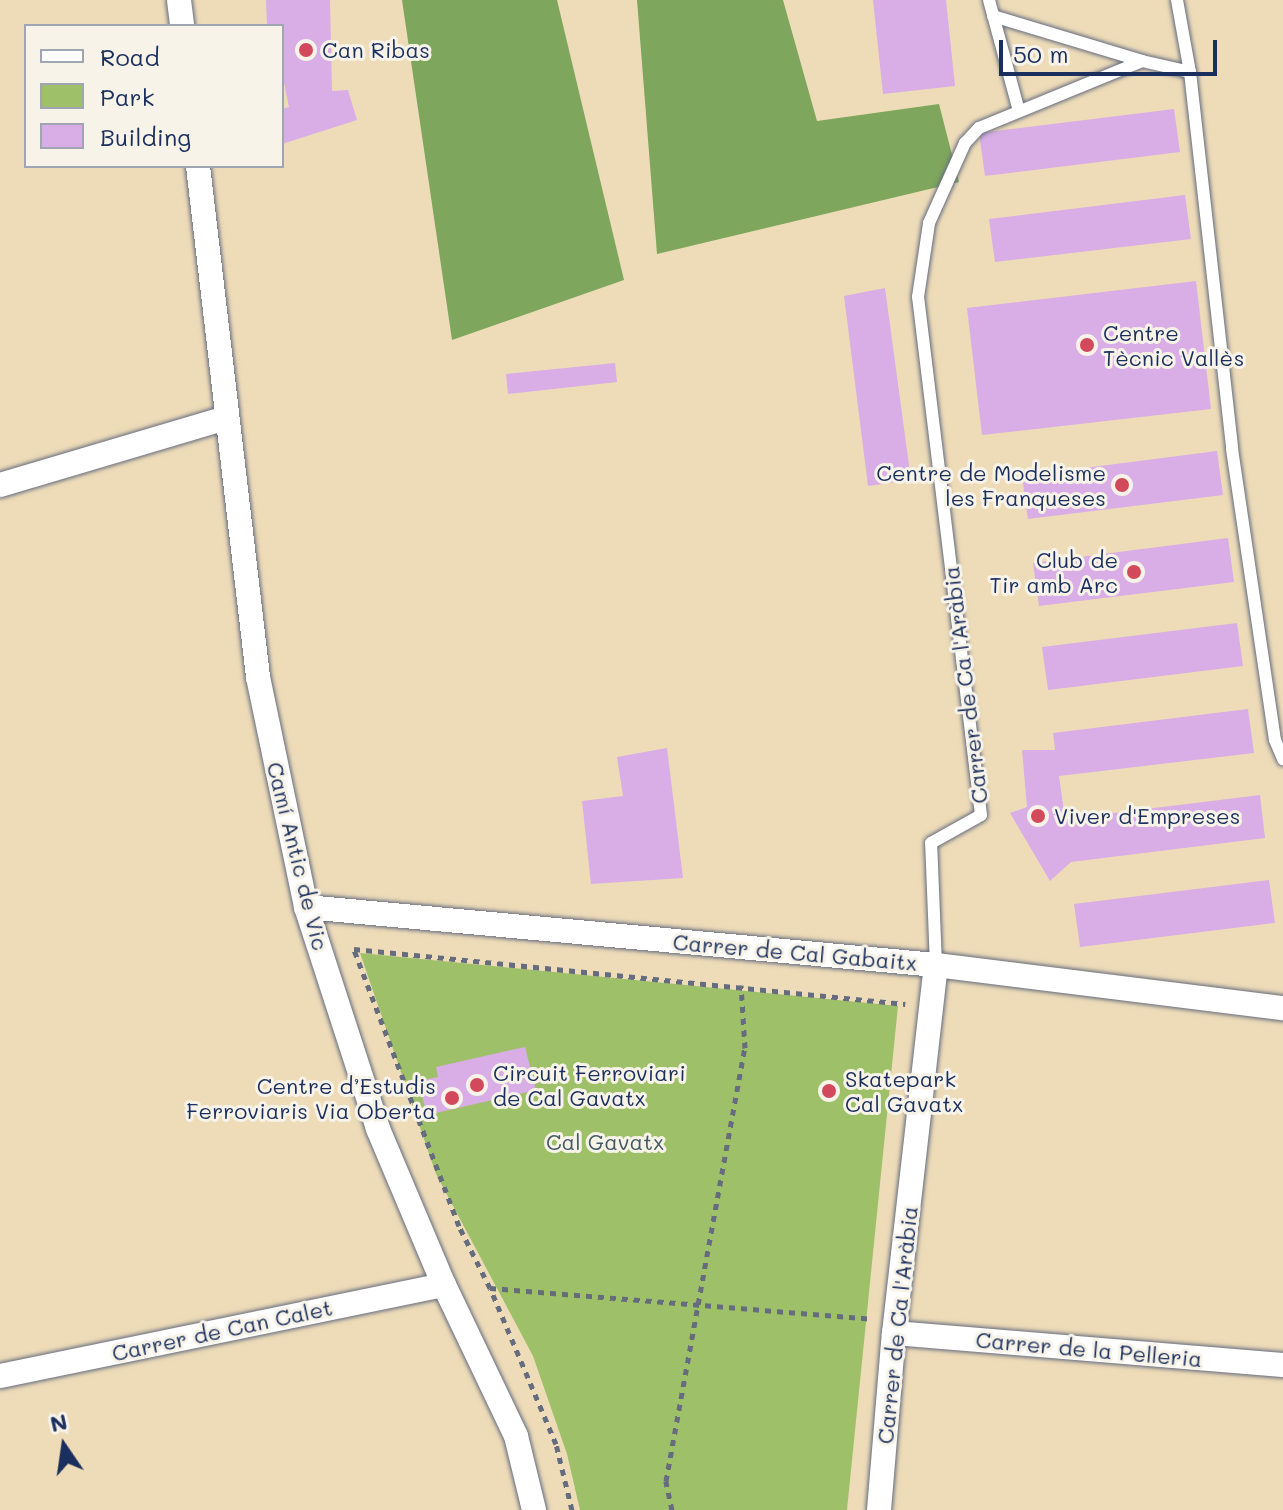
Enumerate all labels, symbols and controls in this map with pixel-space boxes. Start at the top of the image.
legend [24,24,284,168]
scale bar [1003,24,1221,74]
place label: Can Ribas [322,37,430,63]
text: 50 m [1013,38,1069,69]
text: Road [100,41,160,72]
marker: Can Ribas [297,41,315,59]
text: Park [100,81,154,112]
text: Building [100,121,191,152]
place label: Centre Tècnic Vallès [1103,319,1244,370]
marker: Centre Tècnic Vallès [1078,336,1096,354]
place label: Centre de Modelisme les Franqueses [876,459,1106,510]
marker: Centre de Modelisme les Franqueses [1113,476,1131,494]
place label: Club de Tir amb Arc [989,546,1118,598]
marker: Club de Tir amb Arc [1125,563,1143,581]
street label: Carrer de Ca l'Aràbia [937,565,993,805]
street label: Camí Antic de Vic [262,759,334,953]
place label: Viver d'Empreses [1054,803,1240,829]
marker: Viver d'Empreses [1029,807,1047,825]
street label: Carrer de Cal Gabaitx [672,928,918,976]
place label: Circuit Ferroviari de Cal Gavatx [493,1059,686,1110]
place label: Skatepark Cal Gavatx [845,1065,963,1116]
place label: Centre d’Estudis Ferroviaris Via Oberta [186,1072,436,1124]
marker: Circuit Ferroviari de Cal Gavatx [468,1076,486,1094]
marker: Skatepark Cal Gavatx [820,1082,838,1100]
marker: Centre d’Estudis Ferroviaris Via Oberta [443,1089,461,1107]
park label: Cal Gavatx [546,1129,664,1155]
street label: Carrer de Ca l'Aràbia [871,1205,923,1445]
street label: Carrer de Can Calet [109,1294,335,1366]
street label: Carrer de la Pelleria [975,1326,1203,1372]
north arrow [24,1406,104,1486]
text: N [47,1406,70,1438]

